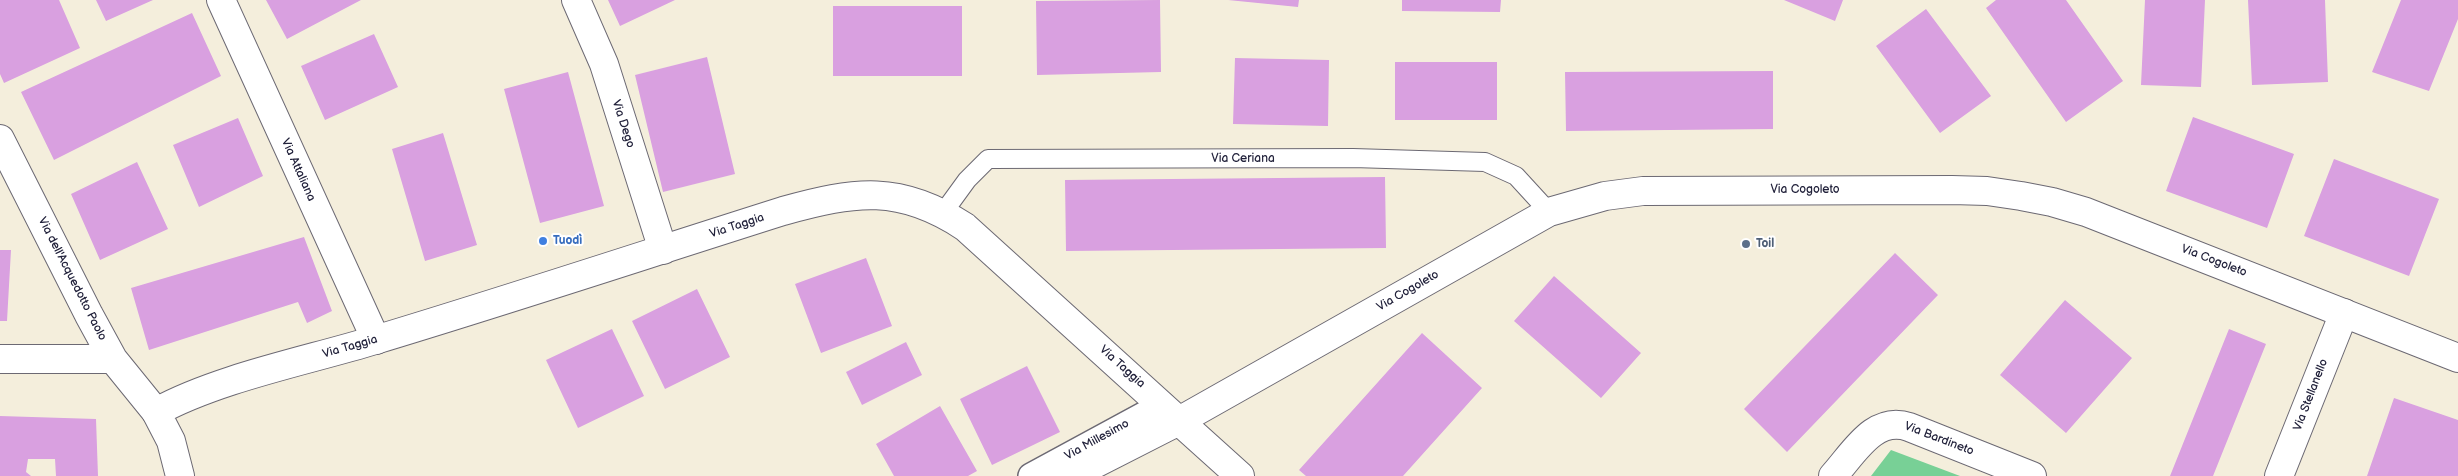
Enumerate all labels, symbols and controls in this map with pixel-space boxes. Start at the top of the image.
street label: Via Dego [608,98,638,150]
street label: Via Attaliana [278,136,318,204]
street label: Via Ceriana [1211,152,1275,166]
street label: Via Cogoleto [1770,183,1840,197]
street label: Via Taggia [708,210,766,242]
street label: Via dell'Acquedotto Paolo [35,215,109,343]
place label: Tuodì [553,234,582,248]
marker: Tuodì [537,235,549,247]
place label: Toil [1756,237,1774,251]
marker: Toil [1740,238,1752,250]
street label: Via Cogoleto [2179,242,2249,280]
street label: Via Cogoleto [1374,267,1442,315]
street label: Via Taggia [321,332,379,362]
street label: Via Taggia [1096,343,1148,391]
street label: Via Stellanello [2291,357,2331,433]
street label: Via Millesimo [1062,416,1132,464]
street label: Via Bardineto [1902,419,1976,459]

